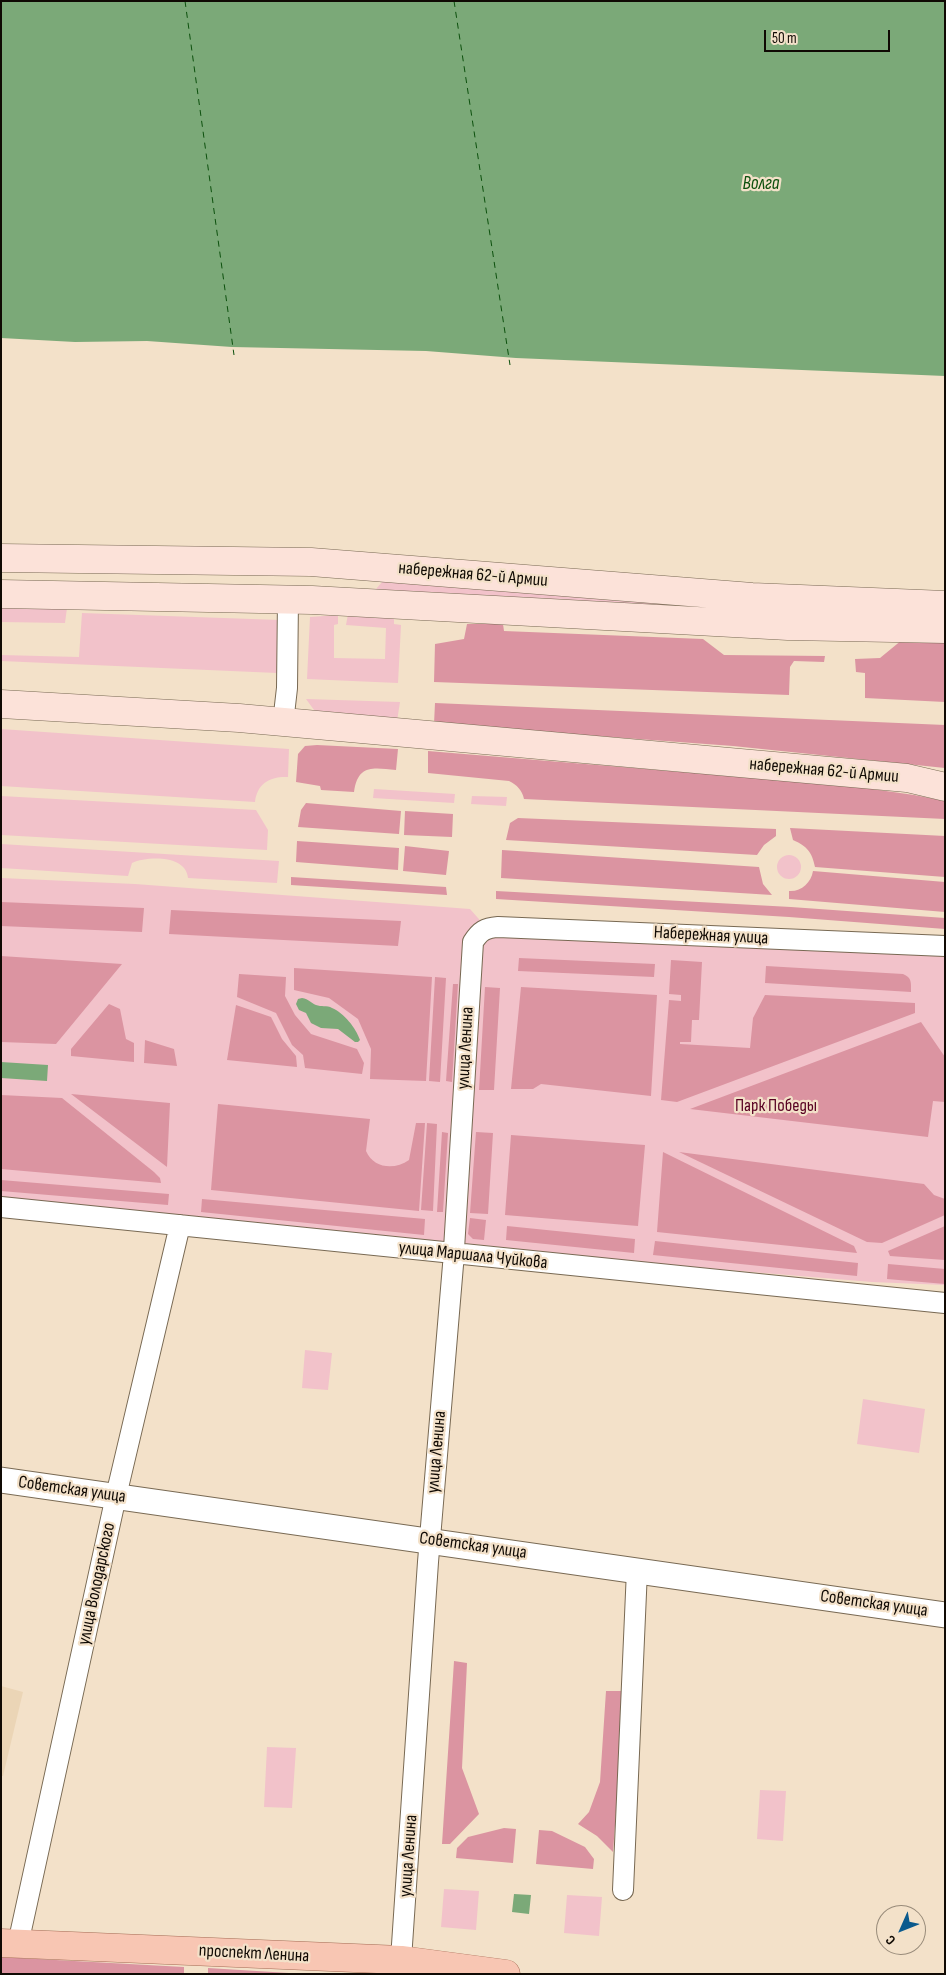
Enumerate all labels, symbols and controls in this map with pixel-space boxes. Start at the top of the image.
scale bar [766,20,892,52]
text: 50 m [772,29,797,48]
water label: Волга [742,173,780,195]
street label: набережная 62-й Армии [397,558,549,592]
street label: набережная 62-й Армии [748,754,900,788]
street label: Набережная улица [653,922,769,950]
street label: улица Ленина [453,1006,479,1090]
park label: Парк Победы [735,1095,817,1117]
street label: улица Маршала Чуйкова [398,1237,548,1275]
street label: улица Ленина [423,1410,451,1494]
street label: Советская улица [17,1472,127,1508]
street label: улица Володарского [73,1521,121,1647]
street label: Советская улица [418,1528,528,1564]
street label: Советская улица [819,1586,929,1622]
street label: улица Ленина [395,1814,423,1898]
north arrow [876,1905,926,1955]
text: С [882,1932,899,1949]
street label: проспект Ленина [198,1940,310,1968]

